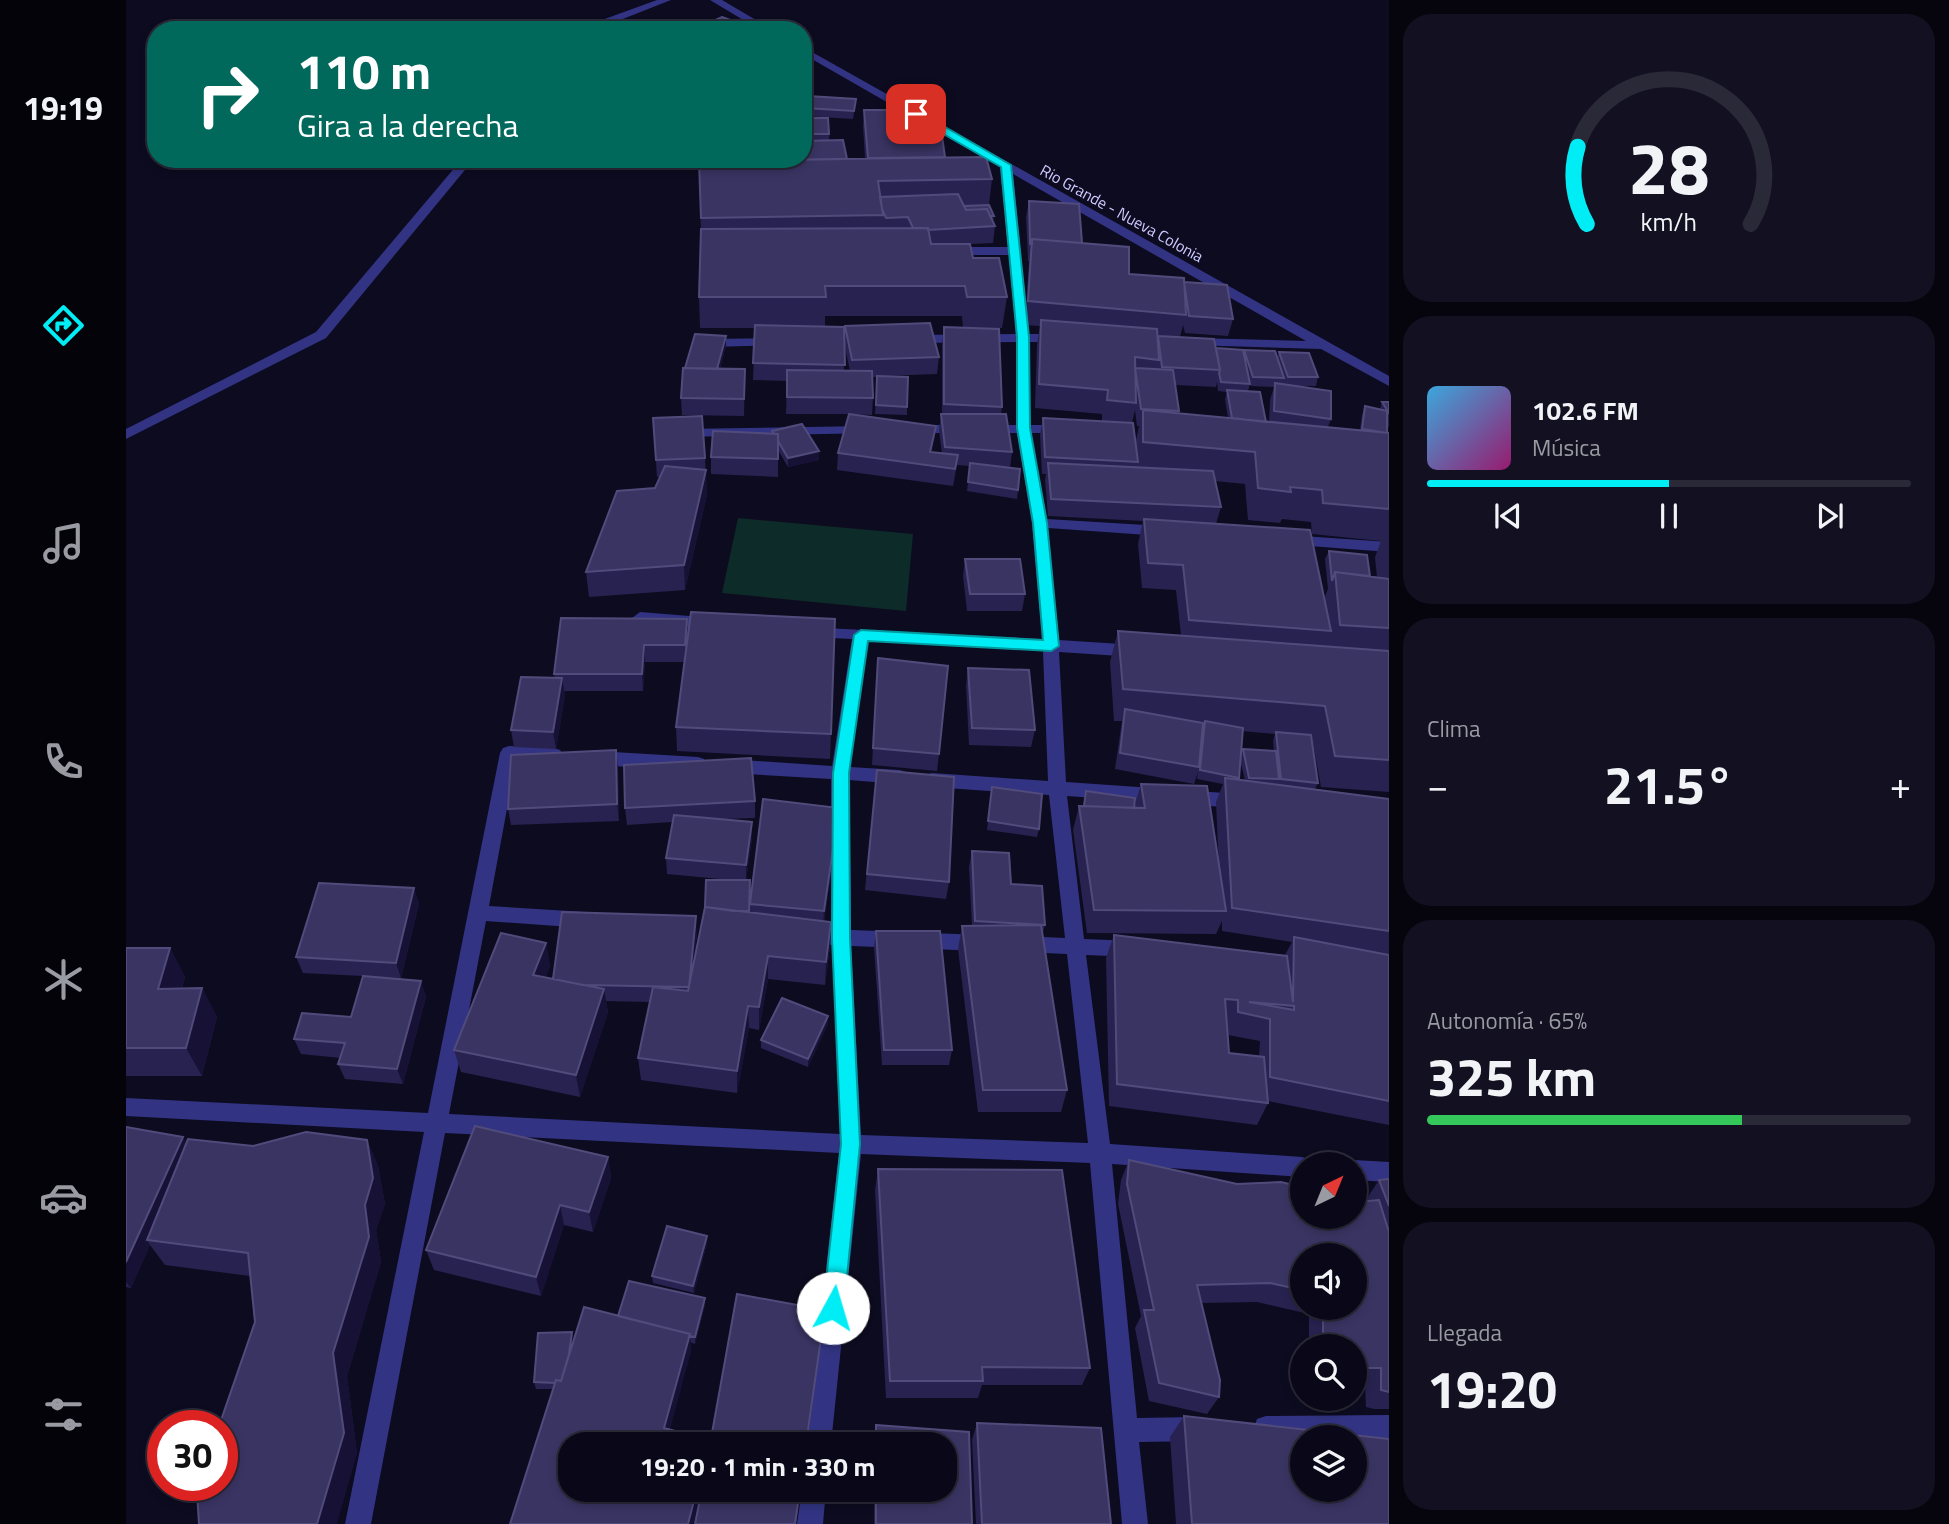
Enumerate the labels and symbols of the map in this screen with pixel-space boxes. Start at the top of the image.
pin [886,84,946,144]
street label: Rio Grande - Nueva Colonia [1036,158,1208,268]
north arrow [1290,1152,1367,1228]
position arrow [796,1271,870,1345]
speed limit sign: 30 [147,1410,238,1501]

